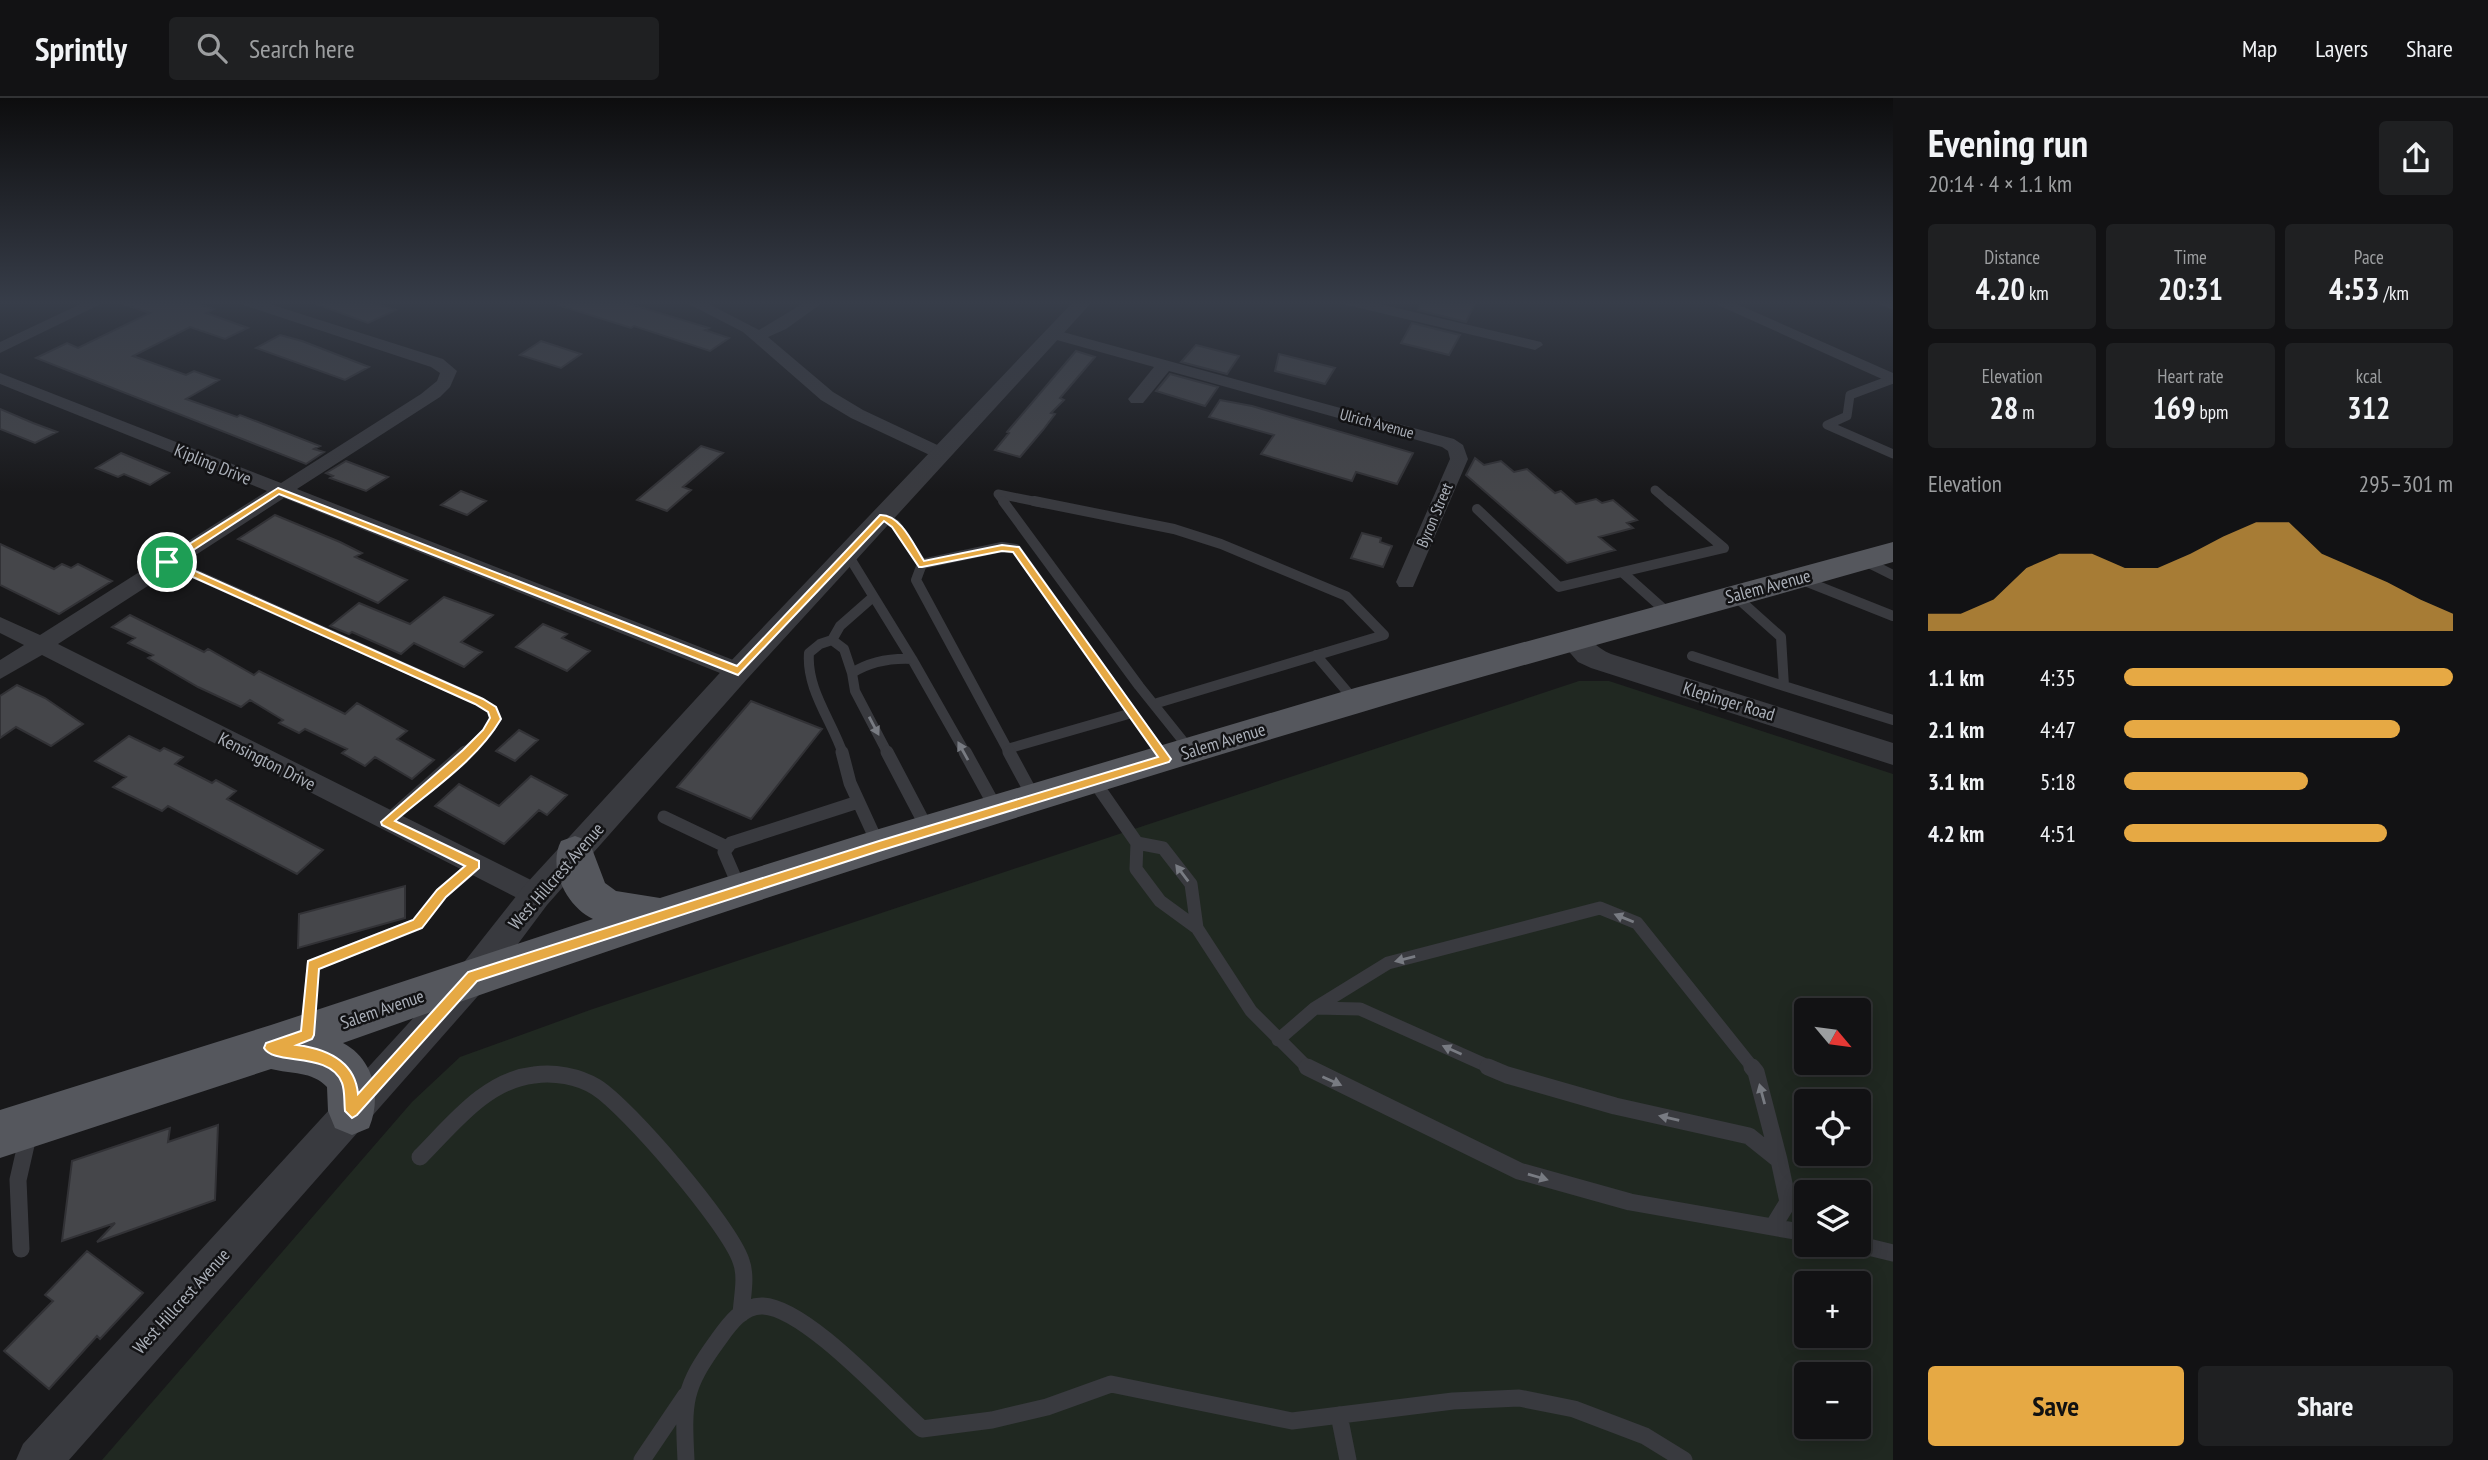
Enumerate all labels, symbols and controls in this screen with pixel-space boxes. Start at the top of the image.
search box [169,17,659,80]
text: Sprintly [35,27,127,70]
icon: search [193,29,231,67]
text: Search here [249,32,355,65]
text: Map [2242,33,2277,64]
text: Layers [2315,33,2368,64]
text: Share [2406,33,2453,64]
text: Evening run [1928,118,2088,167]
button: share [2379,121,2453,195]
text: 20:14 · 4 × 1.1 km [1928,169,2072,198]
text: Distance [1984,245,2040,269]
text: Time [2174,245,2207,269]
text: Pace [2354,245,2384,269]
text: 4.20 [1976,269,2025,308]
text: 20:31 [2158,269,2223,308]
text: 4:53 [2329,269,2379,308]
text: km [2025,281,2049,305]
text: /km [2379,281,2409,305]
text: Elevation [1982,364,2043,388]
text: Heart rate [2157,364,2224,388]
text: kcal [2356,364,2382,388]
text: 28 [1990,388,2018,427]
text: 169 [2153,388,2196,427]
text: 312 [2347,388,2390,427]
text: m [2018,400,2035,424]
text: bpm [2196,400,2228,424]
street label: Ulrich Avenue [1338,403,1416,443]
street label: Kipling Drive [171,438,255,490]
text: Elevation [1928,469,2002,498]
text: 295–301 m [2359,469,2453,498]
street label: Byron Street [1411,479,1457,550]
pin [137,532,197,592]
icon: arrive [148,543,186,581]
street label: Salem Avenue [1723,564,1813,608]
text: 1.1 km [1928,663,1984,692]
text: 4:35 [2040,663,2076,692]
street label: Klepinger Road [1680,676,1778,726]
text: 2.1 km [1928,715,1984,744]
text: 4:47 [2040,715,2076,744]
one-way arrow [867,717,879,737]
street label: Salem Avenue [1178,717,1268,765]
street label: Kensington Drive [214,727,320,795]
one-way arrow [957,741,969,760]
text: 3.1 km [1928,767,1984,796]
text: 5:18 [2040,767,2076,796]
street label: West Hillcrest Avenue [503,818,609,934]
text: 4.2 km [1928,819,1984,848]
text: 4:51 [2040,819,2076,848]
one-way arrow [1175,864,1189,882]
one-way arrow [1614,912,1634,924]
one-way arrow [1394,954,1416,965]
street label: Salem Avenue [337,984,427,1034]
north arrow [1794,998,1871,1074]
map controls [1794,998,1871,1439]
one-way arrow [1442,1044,1463,1055]
one-way arrow [1322,1075,1342,1087]
one-way arrow [1756,1084,1766,1105]
button: locate [1794,1089,1871,1166]
one-way arrow [1658,1113,1680,1124]
one-way arrow [1528,1172,1549,1182]
button: layers [1794,1180,1871,1257]
street label: West Hillcrest Avenue [128,1243,234,1359]
button: + [1794,1271,1871,1348]
button: − [1794,1362,1871,1439]
button: Save [1928,1366,2184,1446]
button: Share [2198,1366,2453,1446]

